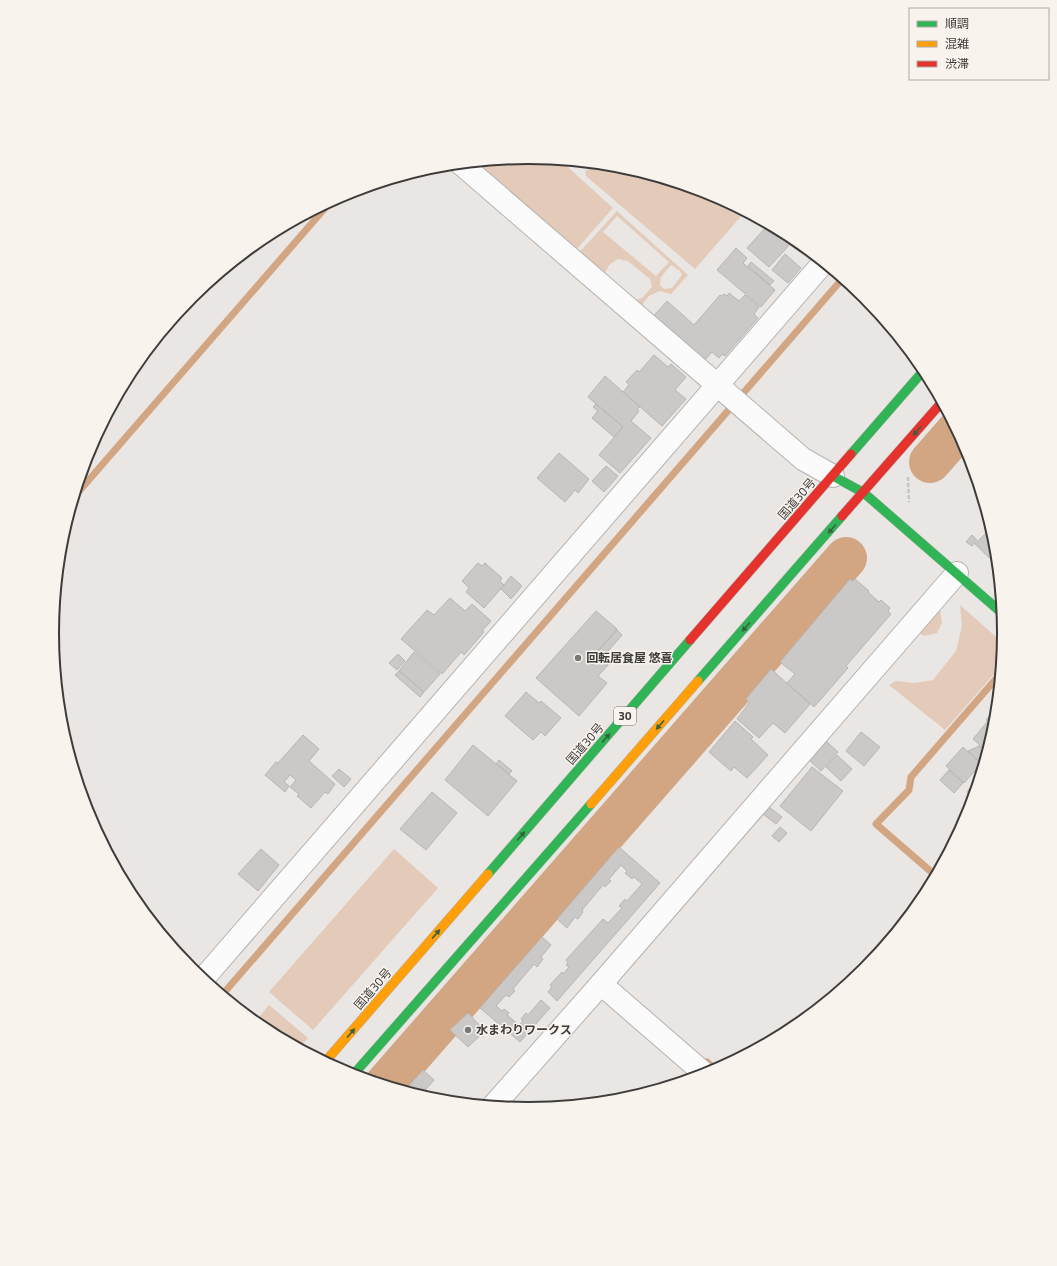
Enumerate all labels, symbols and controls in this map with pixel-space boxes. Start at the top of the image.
legend [909,8,1049,80]
text: 順調 [945,16,969,30]
text: 混雑 [945,36,969,50]
text: 渋滞 [945,56,969,70]
one-way arrow [912,426,922,436]
street label: 国道30号 [775,475,818,522]
one-way arrow [827,524,836,534]
one-way arrow [741,622,751,632]
place label: 回転居食屋 悠喜 [586,650,673,664]
marker: 回転居食屋 悠喜 [573,653,583,663]
road number: 30 [614,707,636,725]
one-way arrow [656,719,665,730]
street label: 国道30号 [563,720,606,767]
one-way arrow [601,733,610,742]
one-way arrow [516,831,526,841]
one-way arrow [431,929,440,940]
street label: 国道30号 [351,965,394,1012]
place label: 水まわりワークス [476,1022,572,1036]
marker: 水まわりワークス [463,1025,473,1035]
one-way arrow [346,1027,355,1038]

